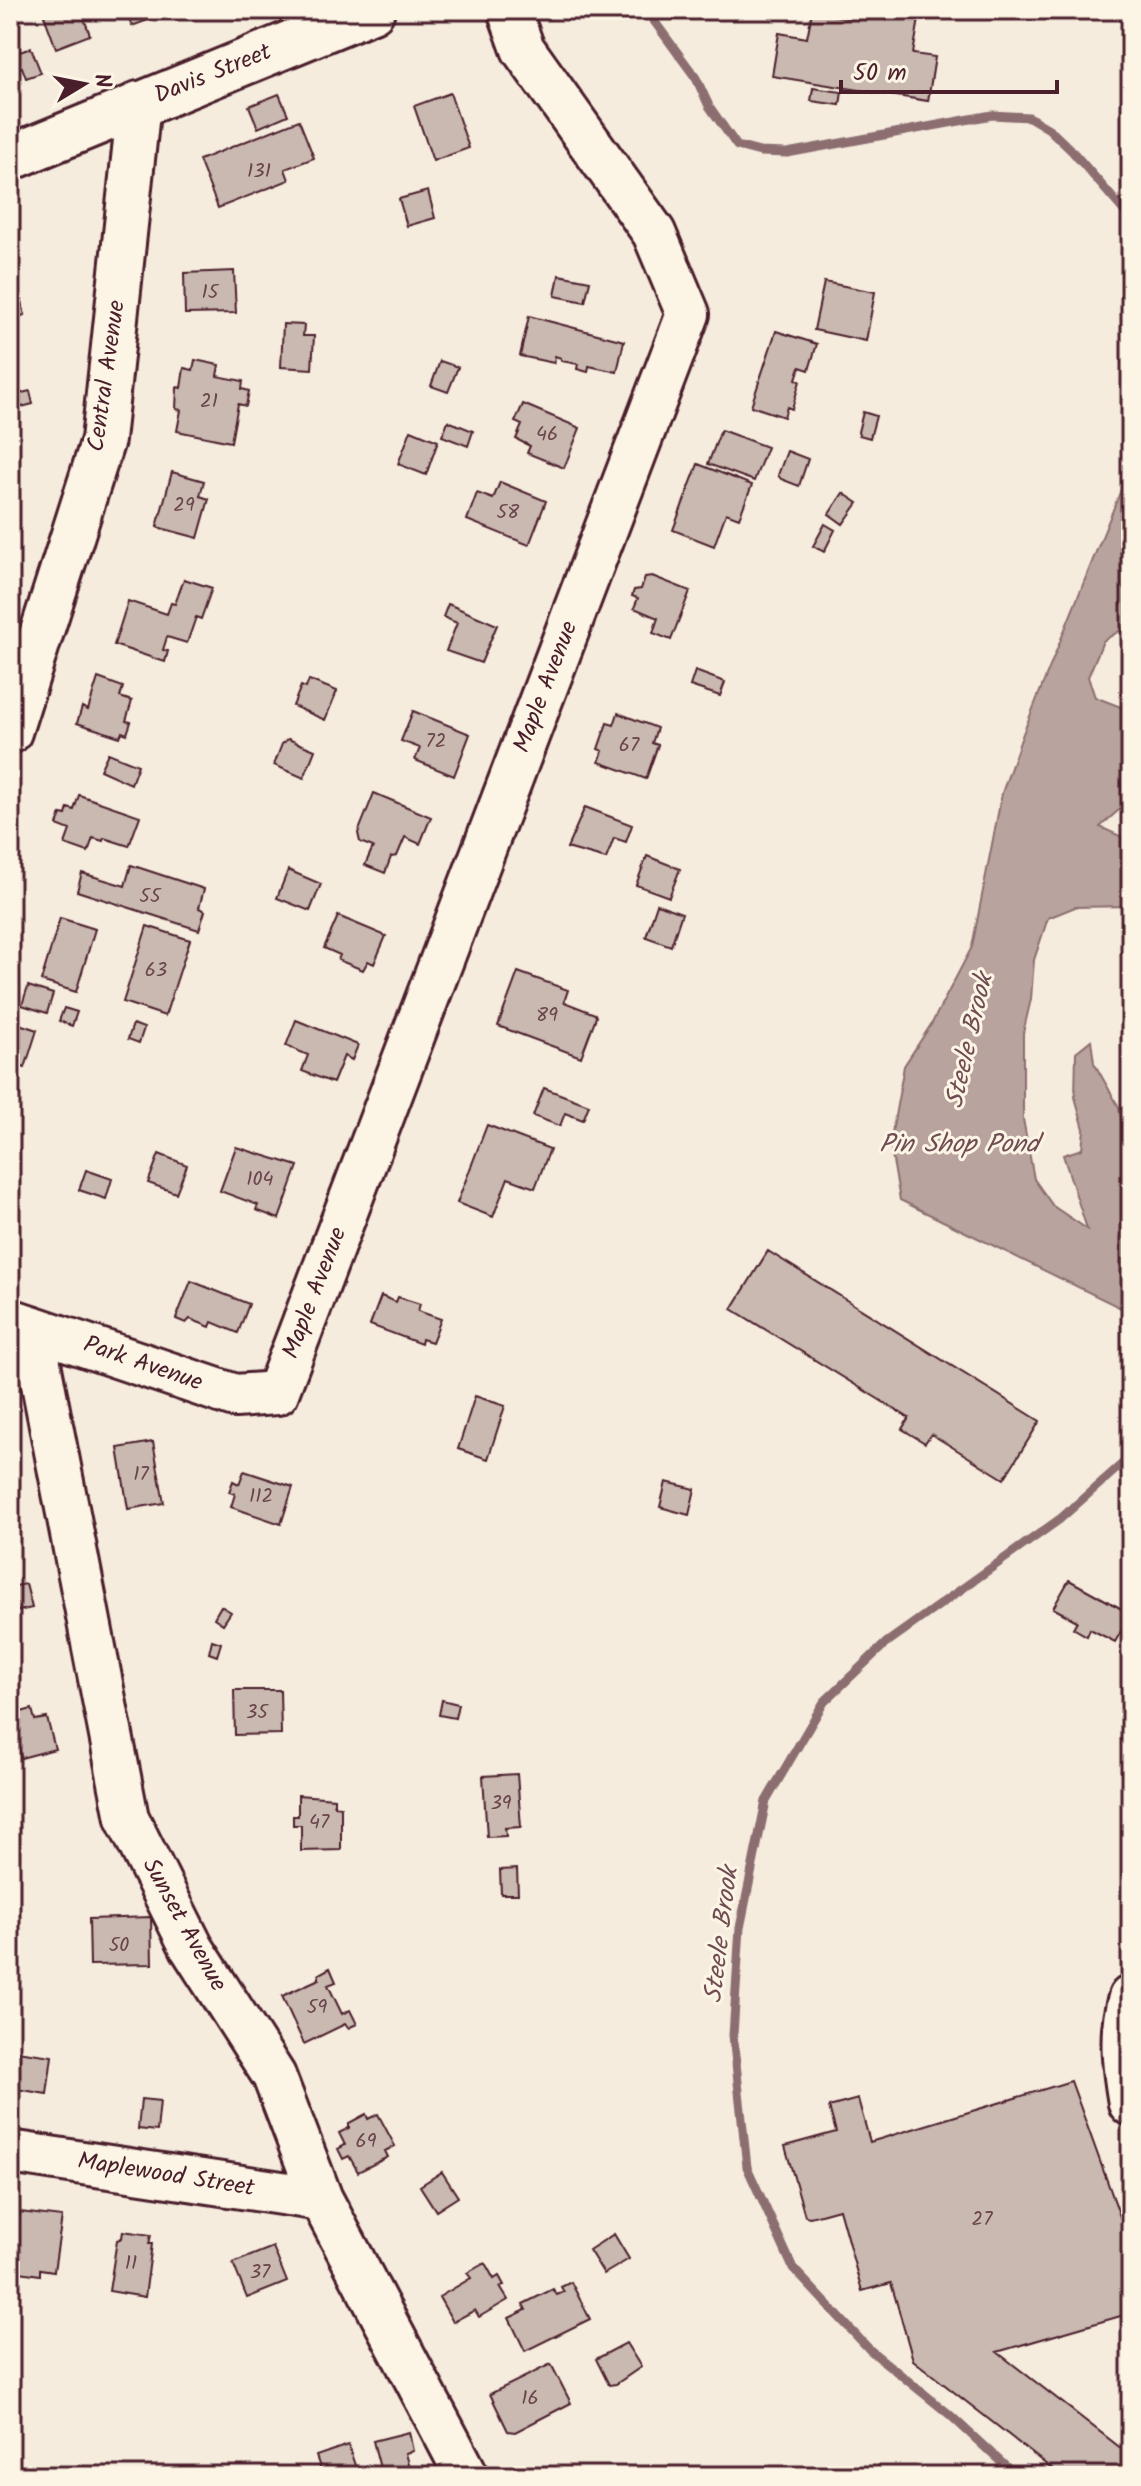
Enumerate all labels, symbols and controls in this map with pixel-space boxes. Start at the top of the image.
street label: Davis Street [149,33,278,115]
north arrow [44,44,124,124]
scale bar [841,44,1057,94]
text: 50 m [853,54,907,93]
text: N [83,71,120,91]
house number: 131 [247,156,271,188]
house number: 15 [201,277,220,309]
street label: Central Avenue [77,298,137,454]
house number: 21 [200,386,218,418]
house number: 46 [536,419,558,451]
house number: 29 [173,490,195,522]
house number: 58 [497,497,520,529]
street label: Maple Avenue [503,615,589,759]
house number: 72 [426,726,446,758]
house number: 67 [619,730,640,762]
house number: 55 [139,881,162,913]
house number: 63 [145,955,167,987]
water label: Steele Brook [934,966,1007,1112]
house number: 89 [536,1000,558,1032]
water label: Pin Shop Pond [879,1124,1045,1166]
house number: 104 [246,1164,274,1196]
street label: Maple Avenue [272,1221,358,1365]
street label: Park Avenue [78,1325,208,1403]
house number: 17 [133,1459,150,1491]
house number: 112 [249,1481,273,1513]
house number: 35 [246,1697,269,1729]
house number: 39 [490,1788,512,1820]
house number: 47 [309,1807,330,1839]
street label: Sunset Avenue [131,1851,237,1999]
water label: Steele Brook [693,1861,752,2005]
house number: 50 [109,1930,129,1962]
house number: 59 [307,1992,327,2024]
house number: 69 [356,2126,377,2158]
street label: Maplewood Street [75,2142,258,2208]
house number: 27 [972,2204,993,2236]
house number: 11 [125,2248,137,2280]
house number: 37 [250,2257,271,2289]
house number: 16 [521,2383,539,2415]

